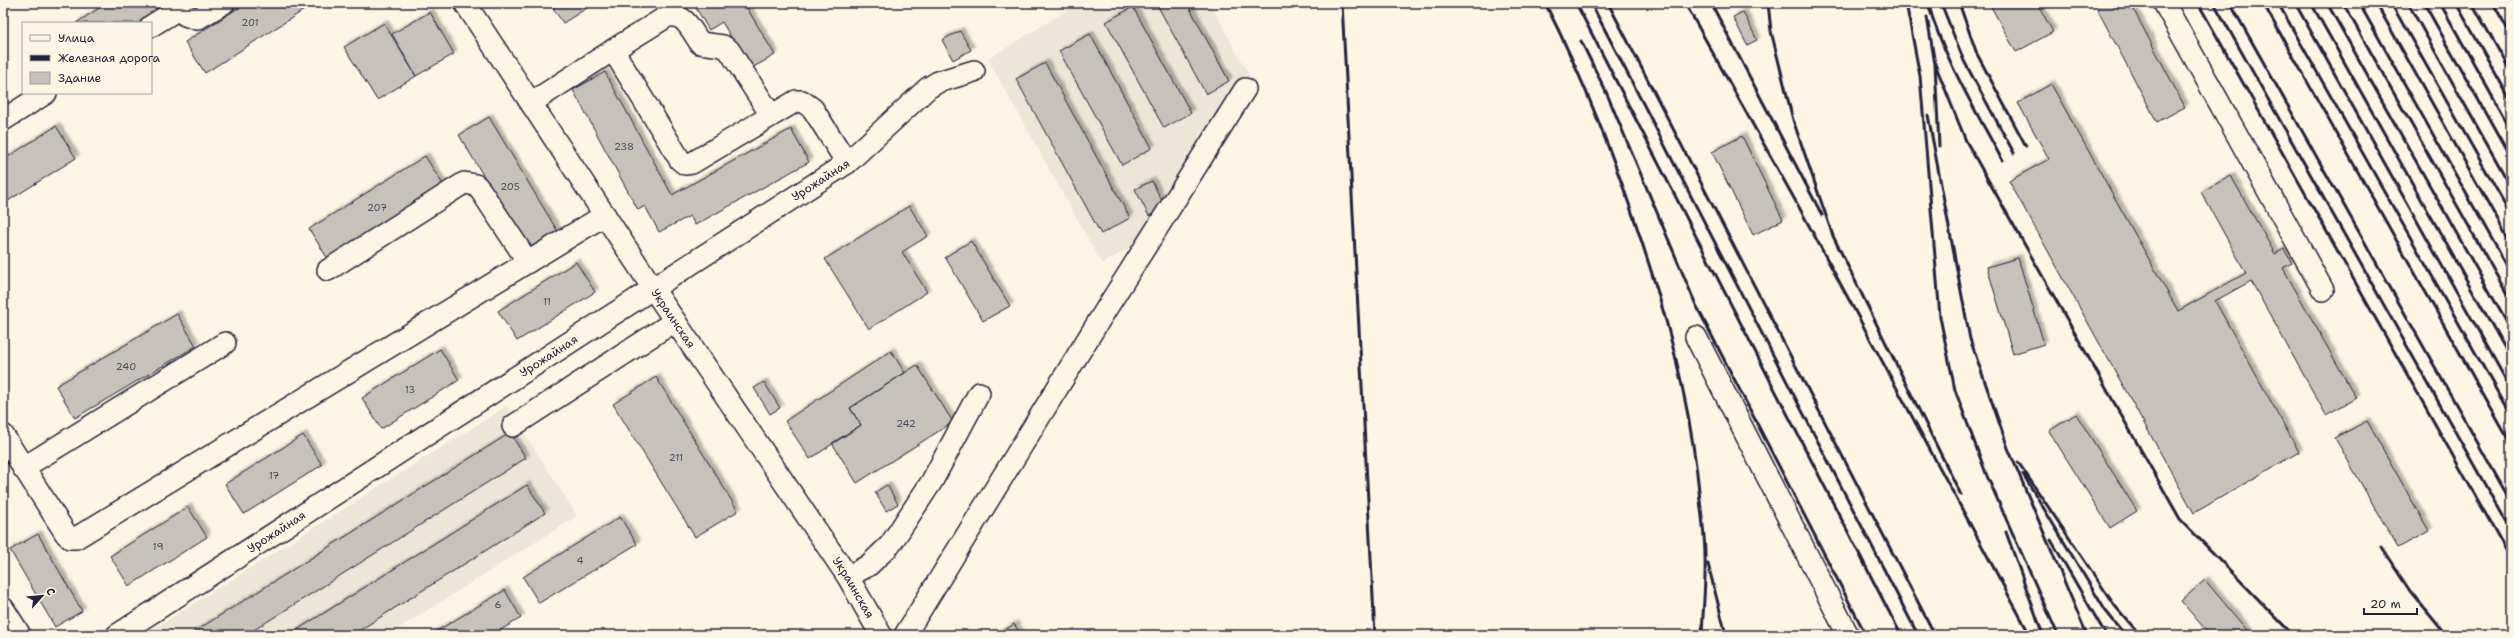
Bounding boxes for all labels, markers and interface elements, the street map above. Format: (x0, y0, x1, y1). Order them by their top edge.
house number: 201 (241, 16, 259, 29)
legend (22, 22, 152, 94)
text: Улица (58, 30, 95, 46)
text: Железная дорога (58, 50, 161, 66)
text: Здание (58, 70, 102, 86)
house number: 238 (614, 140, 634, 153)
street label: Урожайная (788, 155, 853, 205)
house number: 205 (500, 180, 520, 193)
house number: 207 (367, 201, 387, 214)
street label: Украинская (647, 285, 699, 351)
house number: 11 (543, 295, 551, 308)
street label: Урожайная (516, 331, 581, 381)
house number: 240 (116, 360, 136, 373)
house number: 13 (405, 383, 415, 396)
house number: 242 (896, 417, 916, 430)
house number: 211 (669, 451, 683, 464)
house number: 17 (269, 469, 279, 482)
street label: Урожайная (244, 507, 309, 557)
house number: 19 (153, 540, 163, 553)
house number: 4 (577, 554, 584, 567)
street label: Украинская (829, 554, 878, 621)
north arrow (22, 576, 62, 616)
text: С (42, 585, 59, 598)
scale bar (2364, 590, 2417, 616)
text: 20 m (2370, 596, 2401, 612)
house number: 6 (495, 598, 502, 611)

